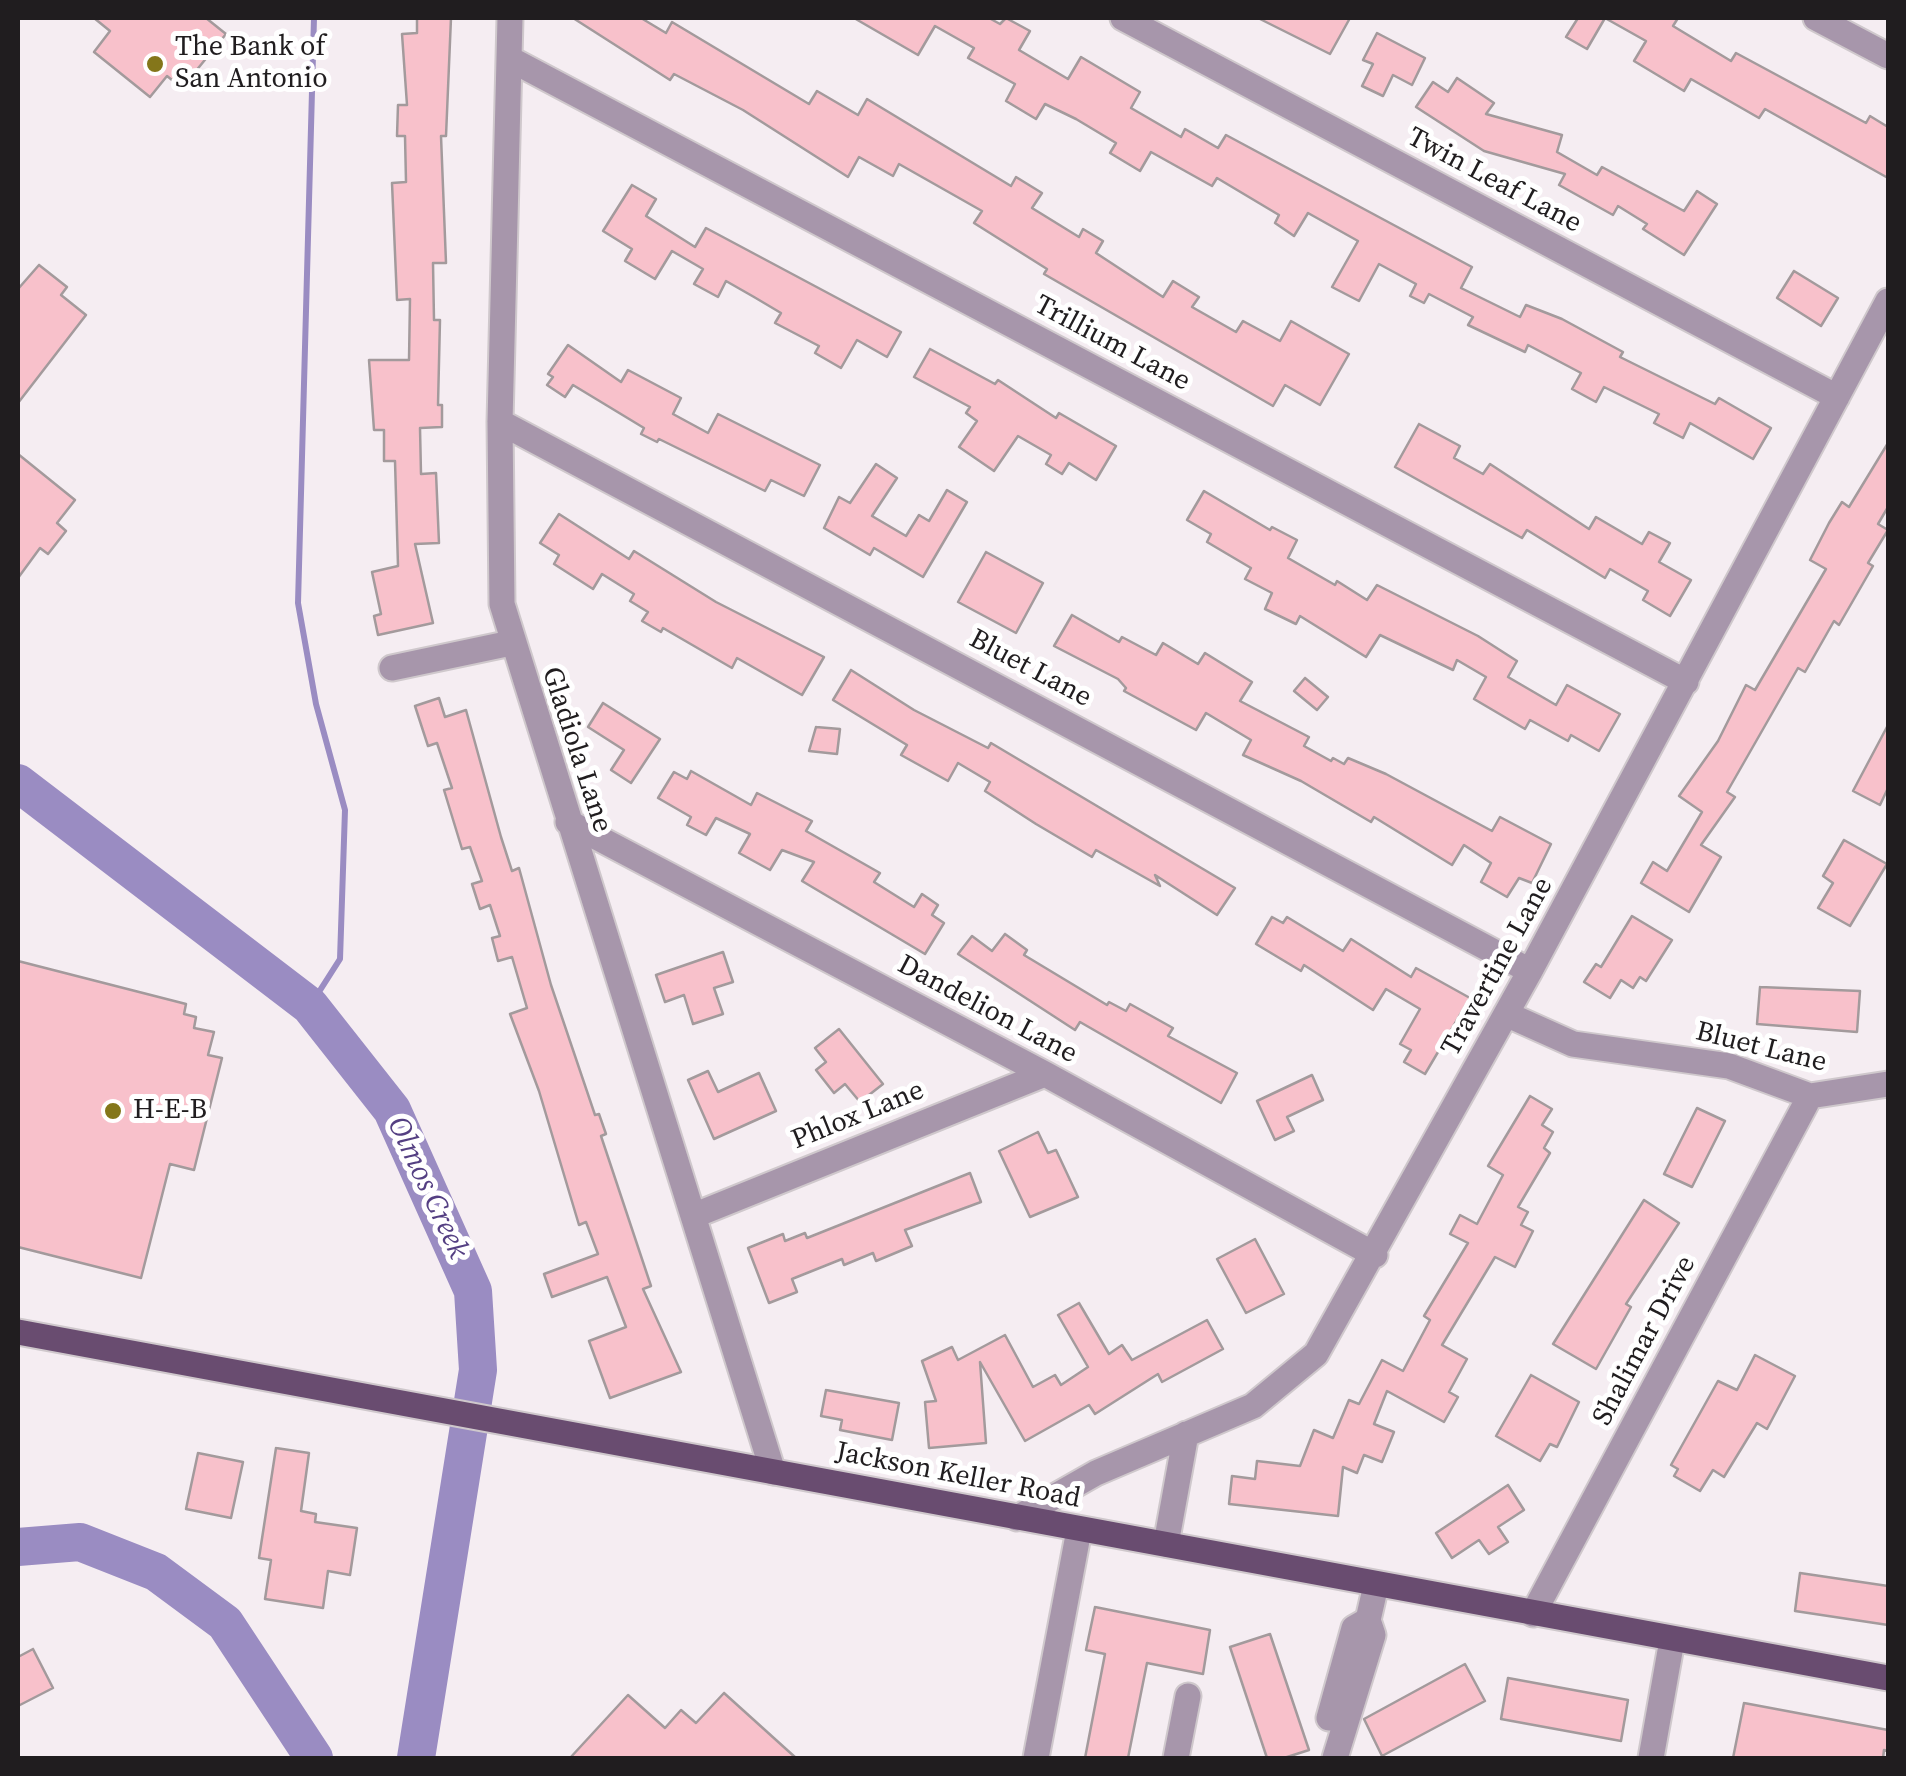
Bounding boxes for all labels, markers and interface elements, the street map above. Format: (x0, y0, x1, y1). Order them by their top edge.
place label: The Bank of San Antonio (175, 31, 328, 97)
marker: The Bank of San Antonio (144, 53, 166, 75)
street label: Twin Leaf Lane (1401, 121, 1587, 241)
street label: Trillium Lane (1028, 289, 1196, 399)
street label: Bluet Lane (963, 623, 1097, 715)
street label: Gladiola Lane (534, 663, 618, 837)
street label: Travertine Lane (1435, 872, 1561, 1062)
street label: Dandelion Lane (892, 949, 1082, 1071)
street label: Bluet Lane (1692, 1016, 1830, 1080)
street label: Phlox Lane (787, 1074, 929, 1158)
place label: H-E-B (133, 1094, 207, 1128)
marker: H-E-B (102, 1100, 124, 1122)
water label: Olmos Creek (378, 1111, 476, 1265)
street label: Shalimar Drive (1586, 1251, 1704, 1431)
street label: Jackson Keller Road (833, 1436, 1083, 1516)

